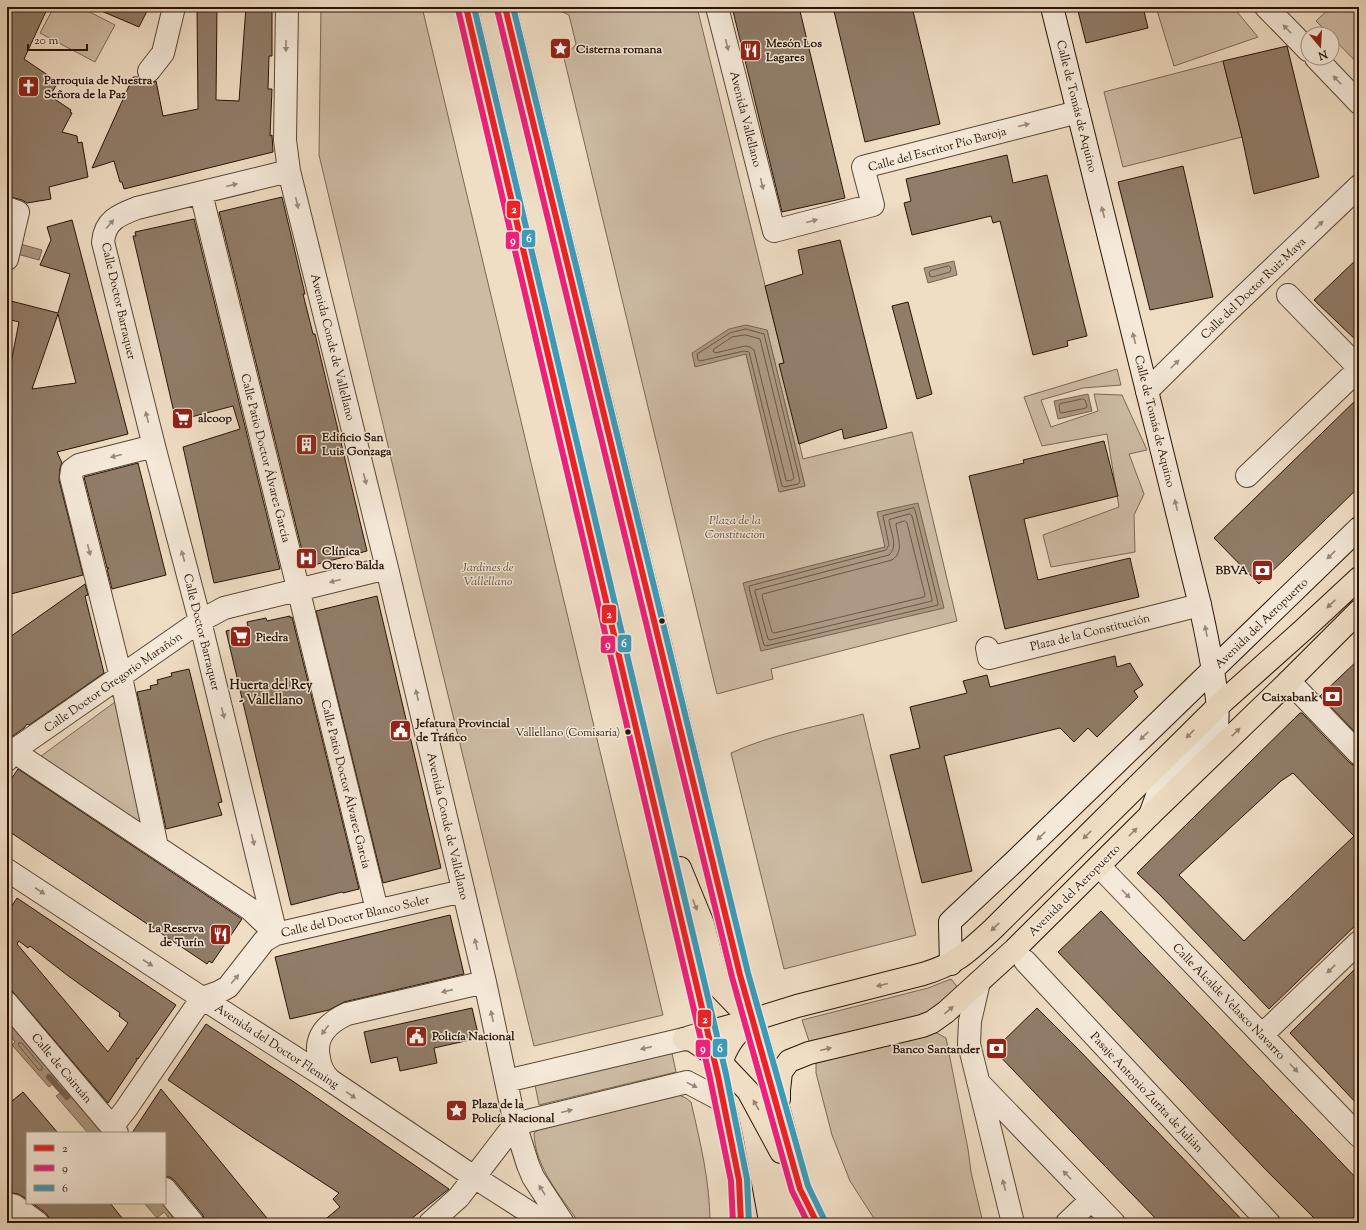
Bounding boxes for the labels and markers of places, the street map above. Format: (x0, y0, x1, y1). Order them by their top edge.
place label: Mesón Los Lagares (765, 35, 822, 67)
place icon: Cisterna romana (548, 36, 574, 62)
restaurant icon: Mesón Los Lagares (738, 37, 764, 63)
place label: Cisterna romana (576, 41, 663, 59)
place label: Parroquia de Nuestra Señora de la Paz (43, 72, 153, 104)
church icon: Parroquia de Nuestra Señora de la Paz (16, 74, 42, 100)
supermarket icon: alcoop (169, 405, 195, 431)
place label: alcoop (198, 410, 232, 428)
place label: Edificio San Luis Gonzaga (321, 429, 392, 461)
building icon: Edificio San Luis Gonzaga (294, 431, 320, 457)
place label: Clínica Otero Balda (322, 543, 385, 575)
hospital icon: Clínica Otero Balda (294, 545, 320, 571)
bank icon: BBVA (1250, 557, 1276, 583)
place label: BBVA (1215, 562, 1248, 580)
unlabelled marker (657, 616, 667, 626)
supermarket icon: Piedra (227, 624, 253, 650)
place label: Piedra (255, 629, 289, 647)
bank icon: Caixabank (1320, 684, 1346, 710)
place label: Caixabank (1262, 689, 1318, 707)
place label: Jefatura Provincial de Tráfico (415, 715, 511, 747)
public building icon: Jefatura Provincial de Tráfico (387, 717, 413, 743)
place label: Vallellano (Comisaría) (515, 725, 620, 741)
marker: Vallellano (Comisaría) (623, 727, 633, 737)
place label: La Reserva de Turín (147, 920, 205, 952)
restaurant icon: La Reserva de Turín (207, 922, 233, 948)
public building icon: Policía Nacional (403, 1023, 429, 1049)
place label: Policía Nacional (431, 1028, 515, 1046)
bank icon: Banco Santander (983, 1036, 1009, 1062)
place label: Banco Santander (891, 1041, 980, 1059)
place label: Plaza de la Policía Nacional (471, 1096, 555, 1128)
place icon: Plaza de la Policía Nacional (444, 1098, 470, 1124)

